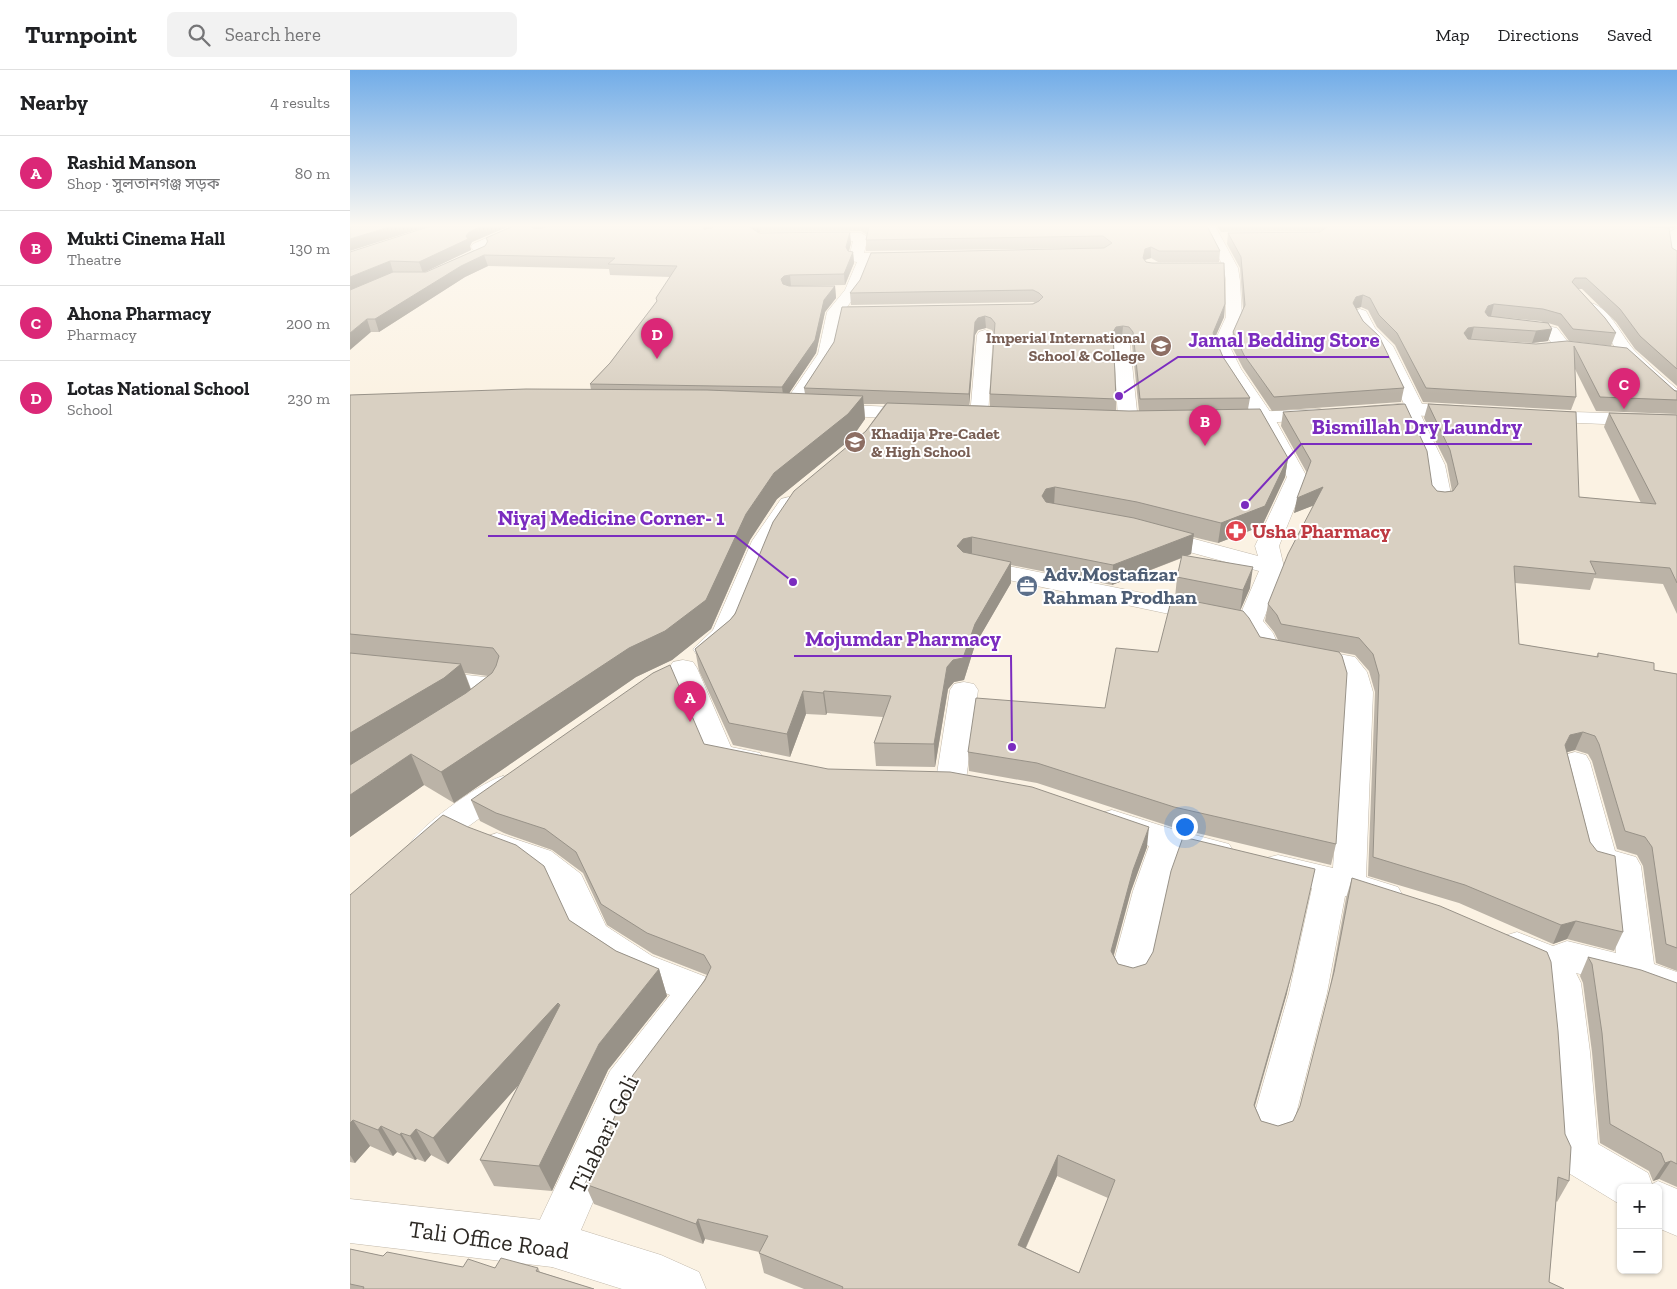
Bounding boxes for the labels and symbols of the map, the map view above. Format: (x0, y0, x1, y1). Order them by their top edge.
pin: D (641, 318, 673, 359)
callout: Jamal Bedding Store (1178, 321, 1389, 357)
text: Jamal Bedding Store (1188, 327, 1380, 352)
place label: Imperial International School & College (986, 328, 1145, 365)
school or university icon: Imperial International School & College (1149, 334, 1173, 358)
pin: C (1608, 368, 1640, 409)
pin: B (1189, 405, 1221, 446)
callout: Bismillah Dry Laundry (1301, 408, 1532, 444)
text: Bismillah Dry Laundry (1312, 414, 1522, 439)
place label: Khadija Pre-Cadet & High School (871, 424, 1000, 461)
school or university icon: Khadija Pre-Cadet & High School (843, 430, 867, 454)
callout: Niyaj Medicine Corner- 1 (488, 500, 735, 536)
text: Niyaj Medicine Corner- 1 (497, 505, 725, 530)
pharmacy icon: Usha Pharmacy (1224, 519, 1248, 543)
place label: Usha Pharmacy (1252, 519, 1391, 543)
place label: Adv.Mostafizar Rahman Prodhan (1043, 562, 1197, 609)
office icon: Adv.Mostafizar Rahman Prodhan (1015, 574, 1039, 598)
callout: Mojumdar Pharmacy (794, 620, 1011, 656)
text: Mojumdar Pharmacy (805, 626, 1001, 651)
pin: A (674, 681, 706, 722)
your location (1172, 814, 1198, 840)
street label: Tilabari Goli (562, 1070, 645, 1198)
street label: Tali Office Road (407, 1214, 571, 1265)

